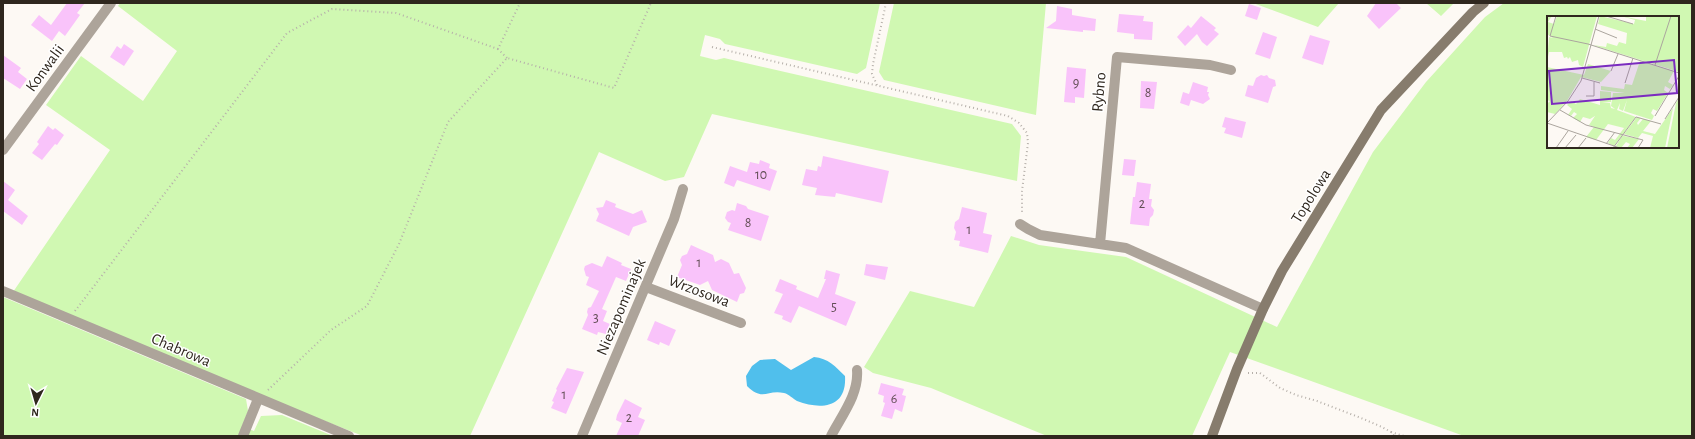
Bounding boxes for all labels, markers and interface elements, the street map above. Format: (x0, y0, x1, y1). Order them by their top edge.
inset map (1547, 16, 1679, 148)
street label: Konwalii (23, 42, 67, 94)
street label: Rybno (1089, 71, 1110, 112)
house number: 9 (1073, 76, 1079, 90)
house number: 8 (1145, 86, 1151, 100)
street label: Topolowa (1288, 166, 1334, 226)
house number: 10 (755, 168, 767, 182)
house number: 2 (1139, 197, 1145, 211)
house number: 8 (745, 216, 751, 230)
house number: 1 (967, 223, 971, 237)
street label: Niezapominajek (593, 256, 650, 358)
house number: 1 (697, 256, 701, 270)
street label: Wrzosowa (666, 272, 732, 310)
house number: 5 (831, 300, 837, 314)
house number: 3 (593, 311, 599, 325)
street label: Chabrowa (149, 330, 213, 370)
north arrow (16, 383, 56, 423)
house number: 1 (562, 388, 566, 402)
house number: 6 (891, 392, 897, 406)
text: N (31, 407, 39, 418)
house number: 2 (626, 411, 632, 425)

